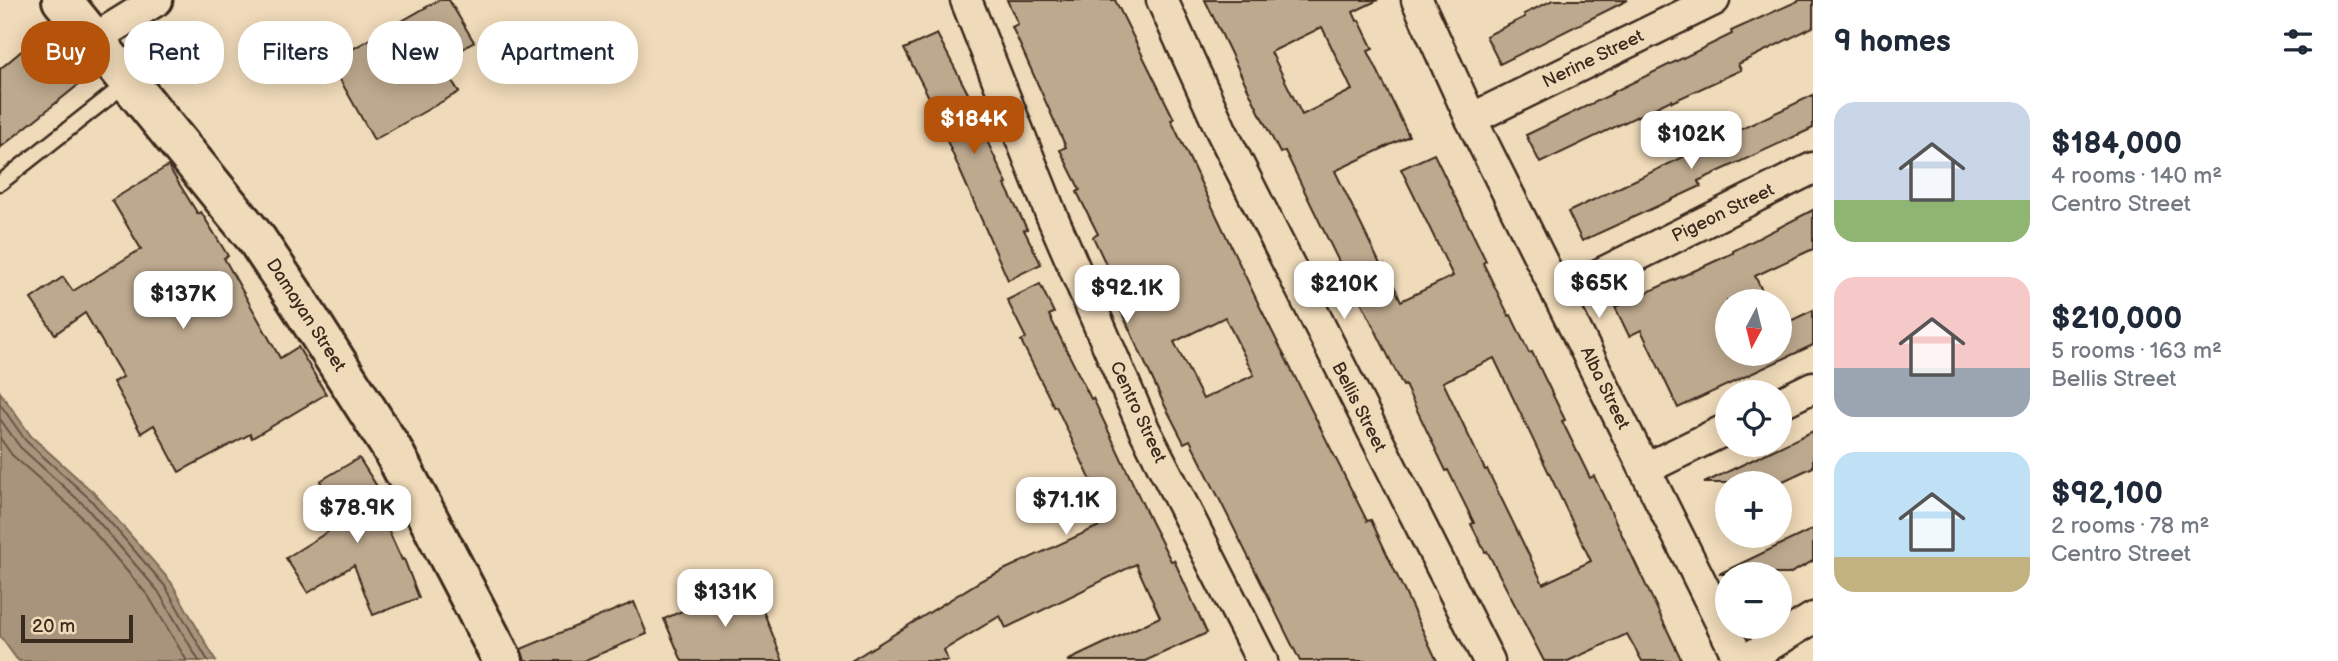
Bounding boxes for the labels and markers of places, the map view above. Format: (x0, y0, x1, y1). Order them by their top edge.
pin: $184K (925, 96, 1023, 156)
pin: $102K (1642, 111, 1740, 171)
pin: $65K (1558, 260, 1640, 320)
pin: $210K (1295, 262, 1393, 321)
pin: $92.1K (1070, 266, 1184, 325)
pin: $137K (134, 272, 232, 331)
pin: $71.1K (1009, 477, 1123, 537)
pin: $78.9K (300, 486, 414, 545)
pin: $131K (676, 570, 774, 629)

